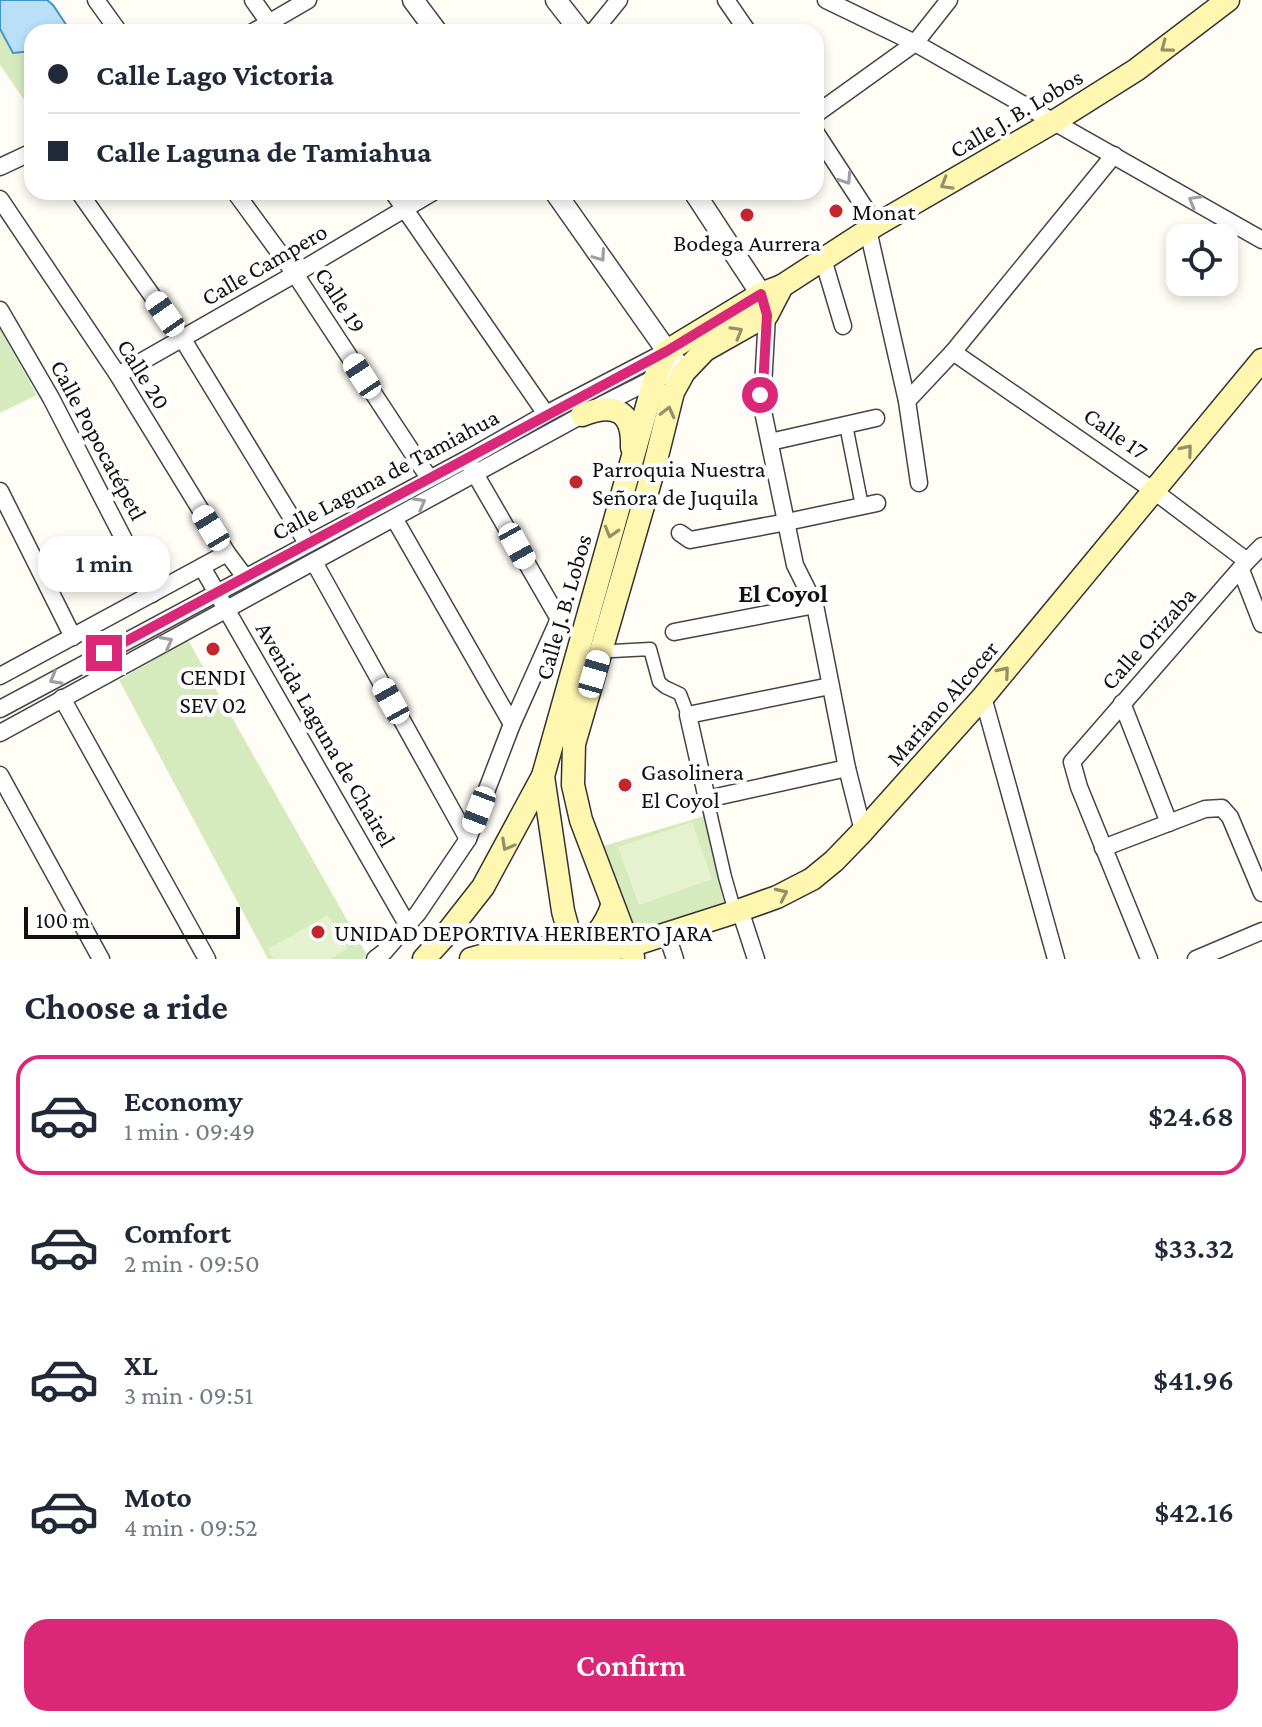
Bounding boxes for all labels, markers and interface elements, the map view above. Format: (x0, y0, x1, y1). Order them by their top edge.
one-way arrow (1160, 38, 1175, 52)
text: Calle Lago Victoria (96, 58, 334, 91)
street label: Calle J. B. Lobos (945, 63, 1087, 163)
text: Calle Laguna de Tamiahua (96, 135, 432, 168)
one-way arrow (836, 170, 851, 185)
one-way arrow (940, 174, 954, 190)
one-way arrow (1188, 195, 1203, 211)
place label: Monat (852, 198, 917, 225)
marker: Monat (827, 202, 845, 220)
marker: Bodega Aurrera (738, 206, 756, 224)
street label: Calle Campero (196, 217, 332, 311)
map controls (1166, 224, 1238, 296)
button: locate (1166, 224, 1238, 296)
place label: Bodega Aurrera (673, 229, 821, 256)
one-way arrow (590, 247, 605, 261)
street label: Calle 19 (310, 262, 372, 338)
car (141, 287, 189, 341)
one-way arrow (728, 326, 743, 342)
street label: Calle 20 (112, 334, 176, 414)
car (339, 349, 385, 403)
street label: Calle Popocatépetl (45, 355, 153, 525)
route start (742, 377, 778, 413)
street label: Calle 17 (1079, 401, 1153, 465)
street label: Calle Laguna de Tamiahua (267, 403, 503, 545)
one-way arrow (658, 405, 675, 419)
one-way arrow (1177, 445, 1192, 459)
place label: Parroquia Nuestra Señora de Juquila (592, 455, 766, 510)
marker: Parroquia Nuestra Señora de Juquila (567, 473, 585, 491)
one-way arrow (411, 498, 426, 513)
car (188, 501, 234, 555)
car (495, 519, 539, 573)
one-way arrow (604, 525, 621, 539)
street label: Calle J. B. Lobos (529, 531, 597, 683)
callout: 1 min (38, 537, 170, 593)
text: 1 min (75, 549, 133, 578)
district label: El Coyol (738, 579, 828, 608)
street label: Calle Orizaba (1095, 581, 1201, 695)
street label: Avenida Laguna de Chairel (251, 617, 401, 851)
route end (86, 635, 122, 671)
street label: Mariano Alcocer (880, 635, 1004, 771)
one-way arrow (159, 637, 173, 652)
marker: CENDI SEV 02 (204, 640, 222, 658)
car (576, 648, 612, 700)
place label: CENDI SEV 02 (180, 663, 246, 718)
one-way arrow (994, 667, 1009, 681)
one-way arrow (49, 670, 64, 685)
car (369, 674, 413, 728)
place label: Gasolinera El Coyol (641, 758, 744, 813)
marker: Gasolinera El Coyol (616, 776, 634, 794)
car (459, 783, 499, 837)
one-way arrow (501, 837, 516, 851)
one-way arrow (774, 888, 788, 904)
scale bar (24, 903, 240, 939)
text: 100 m (36, 908, 90, 933)
place label: UNIDAD DEPORTIVA HERIBERTO JARA (334, 919, 713, 946)
marker: UNIDAD DEPORTIVA HERIBERTO JARA (309, 923, 327, 941)
text: Choose a ride (24, 987, 228, 1027)
icon: car (28, 1079, 100, 1151)
text: Economy (124, 1084, 243, 1117)
text: $24.68 (1148, 1099, 1234, 1132)
text: 1 min · 09:49 (124, 1117, 255, 1146)
icon: car (28, 1211, 100, 1283)
text: Comfort (124, 1216, 231, 1249)
text: $33.32 (1154, 1231, 1234, 1264)
text: 2 min · 09:50 (124, 1249, 260, 1278)
icon: car (28, 1343, 100, 1415)
text: XL (124, 1348, 158, 1381)
text: $41.96 (1153, 1363, 1234, 1396)
text: 3 min · 09:51 (124, 1381, 254, 1410)
icon: car (28, 1475, 100, 1547)
text: Moto (124, 1480, 192, 1513)
text: $42.16 (1155, 1495, 1234, 1528)
text: 4 min · 09:52 (124, 1513, 258, 1542)
button: Confirm (24, 1619, 1238, 1711)

